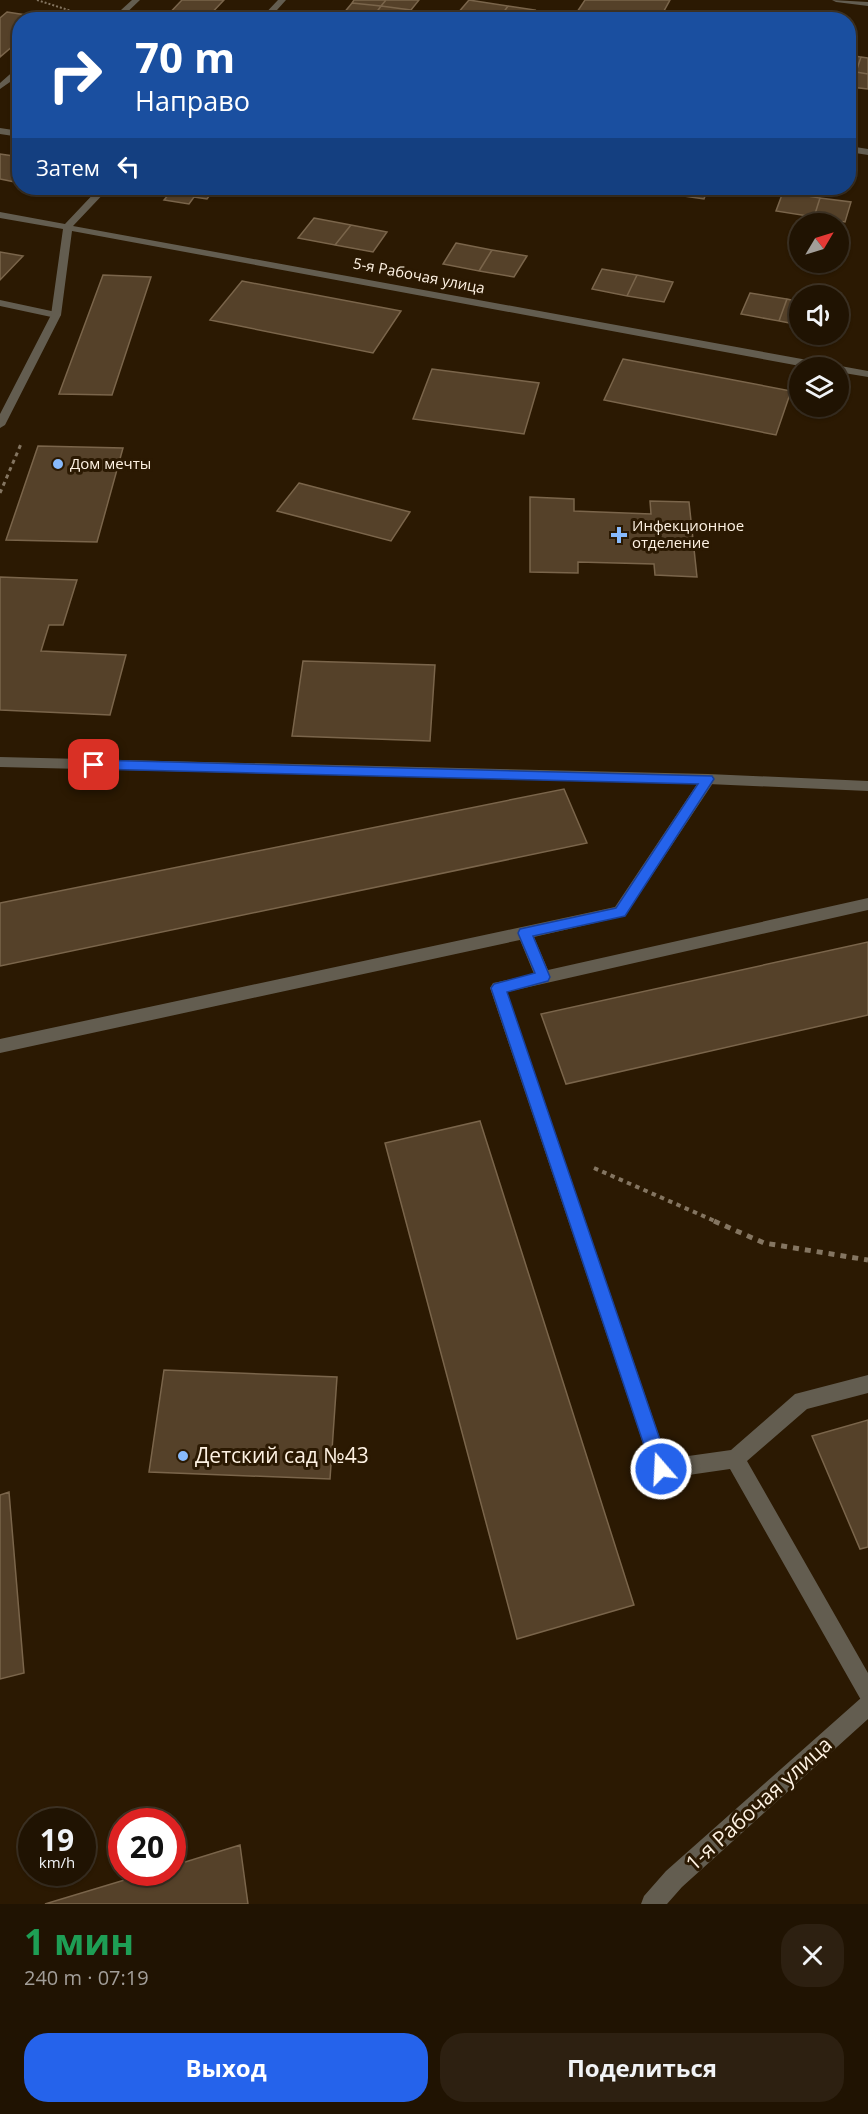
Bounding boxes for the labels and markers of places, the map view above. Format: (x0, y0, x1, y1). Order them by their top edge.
place label: Дом мечты (70, 453, 151, 473)
marker: Дом мечты (51, 457, 65, 471)
place label: Инфекционное отделение (632, 515, 744, 552)
marker: Инфекционное отделение (610, 526, 628, 544)
pin (68, 739, 119, 790)
place label: Детский сад №43 (195, 1441, 369, 1469)
marker: Детский сад №43 (176, 1449, 190, 1463)

